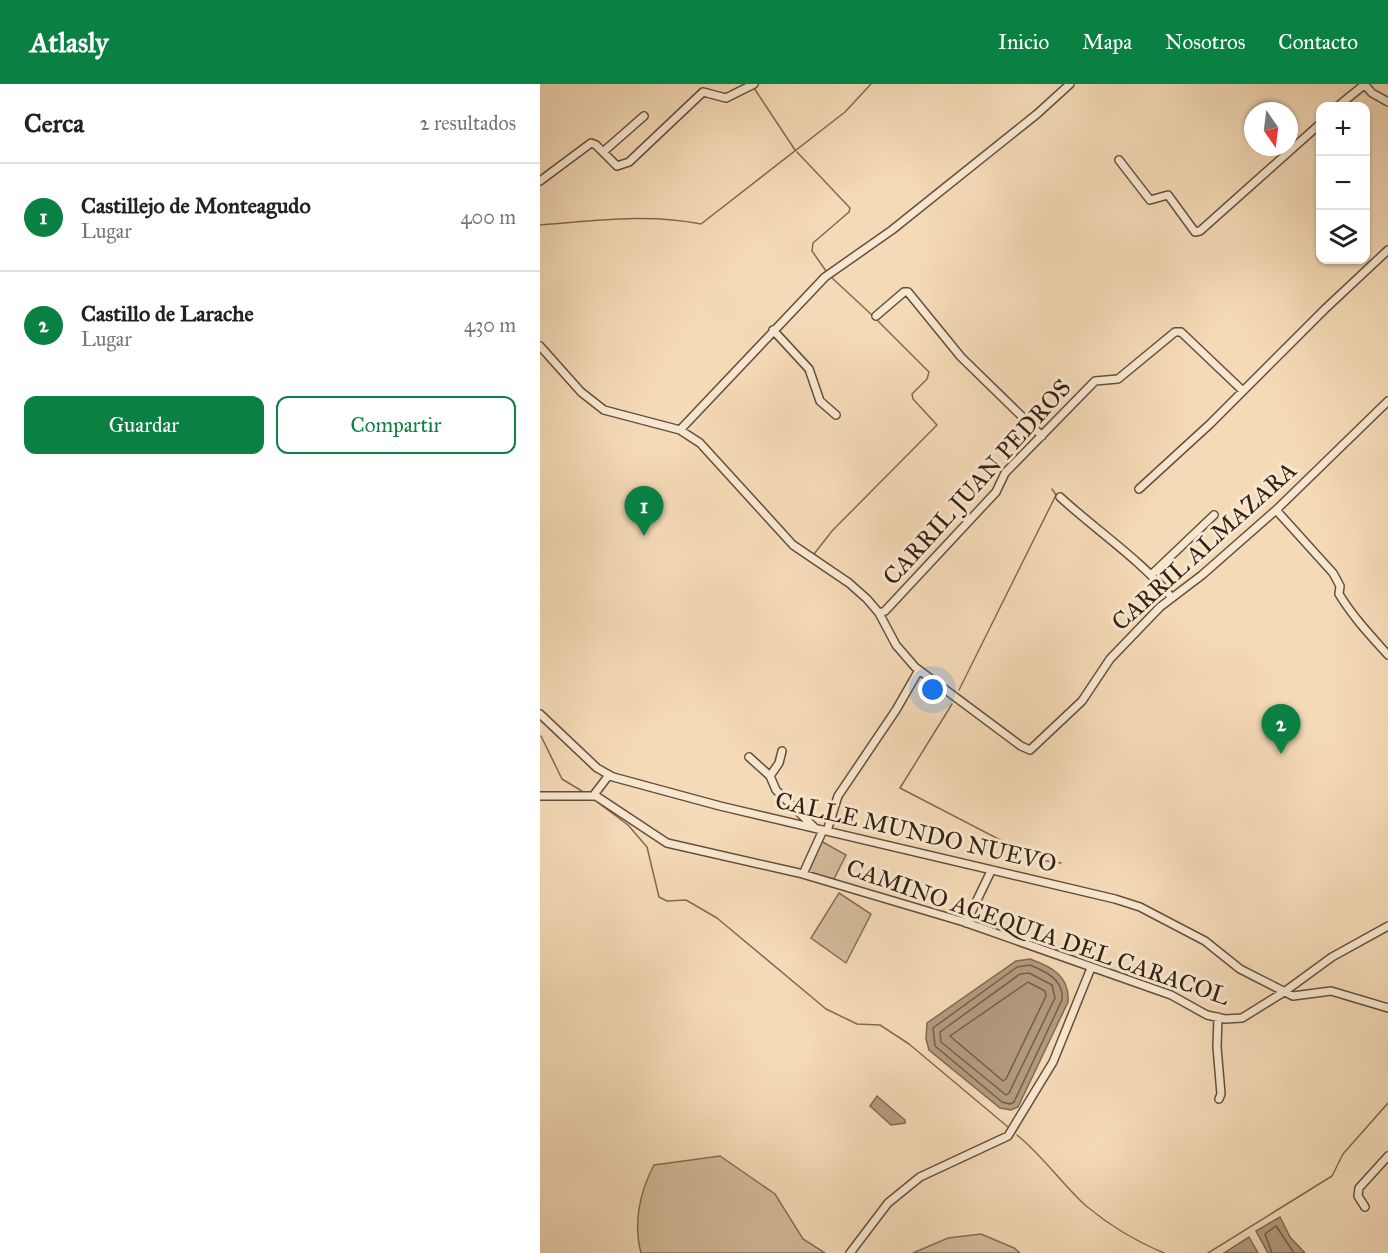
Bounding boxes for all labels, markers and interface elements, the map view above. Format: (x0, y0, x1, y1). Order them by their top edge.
text: Atlasly (30, 25, 108, 60)
text: Inicio (998, 29, 1049, 55)
text: Mapa (1082, 29, 1132, 55)
text: Nosotros (1165, 29, 1245, 55)
text: Contacto (1278, 29, 1358, 55)
north arrow (1244, 102, 1298, 156)
map controls (1316, 102, 1370, 264)
button: + (1316, 102, 1370, 156)
text: Cerca (24, 107, 84, 139)
text: 2 resultados (420, 111, 516, 135)
button: − (1316, 156, 1370, 210)
text: Castillejo de Monteagudo (81, 192, 311, 219)
text: 1 (40, 205, 47, 229)
text: 400 m (460, 205, 516, 229)
button: layers (1316, 210, 1370, 264)
text: Lugar (81, 219, 132, 243)
text: Castillo de Larache (81, 300, 254, 327)
text: 2 (39, 313, 48, 337)
text: 430 m (464, 313, 516, 337)
text: Lugar (81, 327, 132, 351)
street label: CARRIL JUAN PEDROS (876, 373, 1078, 591)
button: Guardar (24, 396, 264, 454)
button: Compartir (276, 396, 516, 454)
street label: CARRIL ALMAZARA (1105, 455, 1303, 637)
pin: 1 (624, 486, 664, 536)
your location (918, 675, 947, 704)
pin: 2 (1262, 704, 1300, 754)
street label: CALLE MUNDO NUEVO (772, 785, 1060, 879)
street label: CAMINO ACEQUIA DEL CARACOL (842, 852, 1234, 1012)

